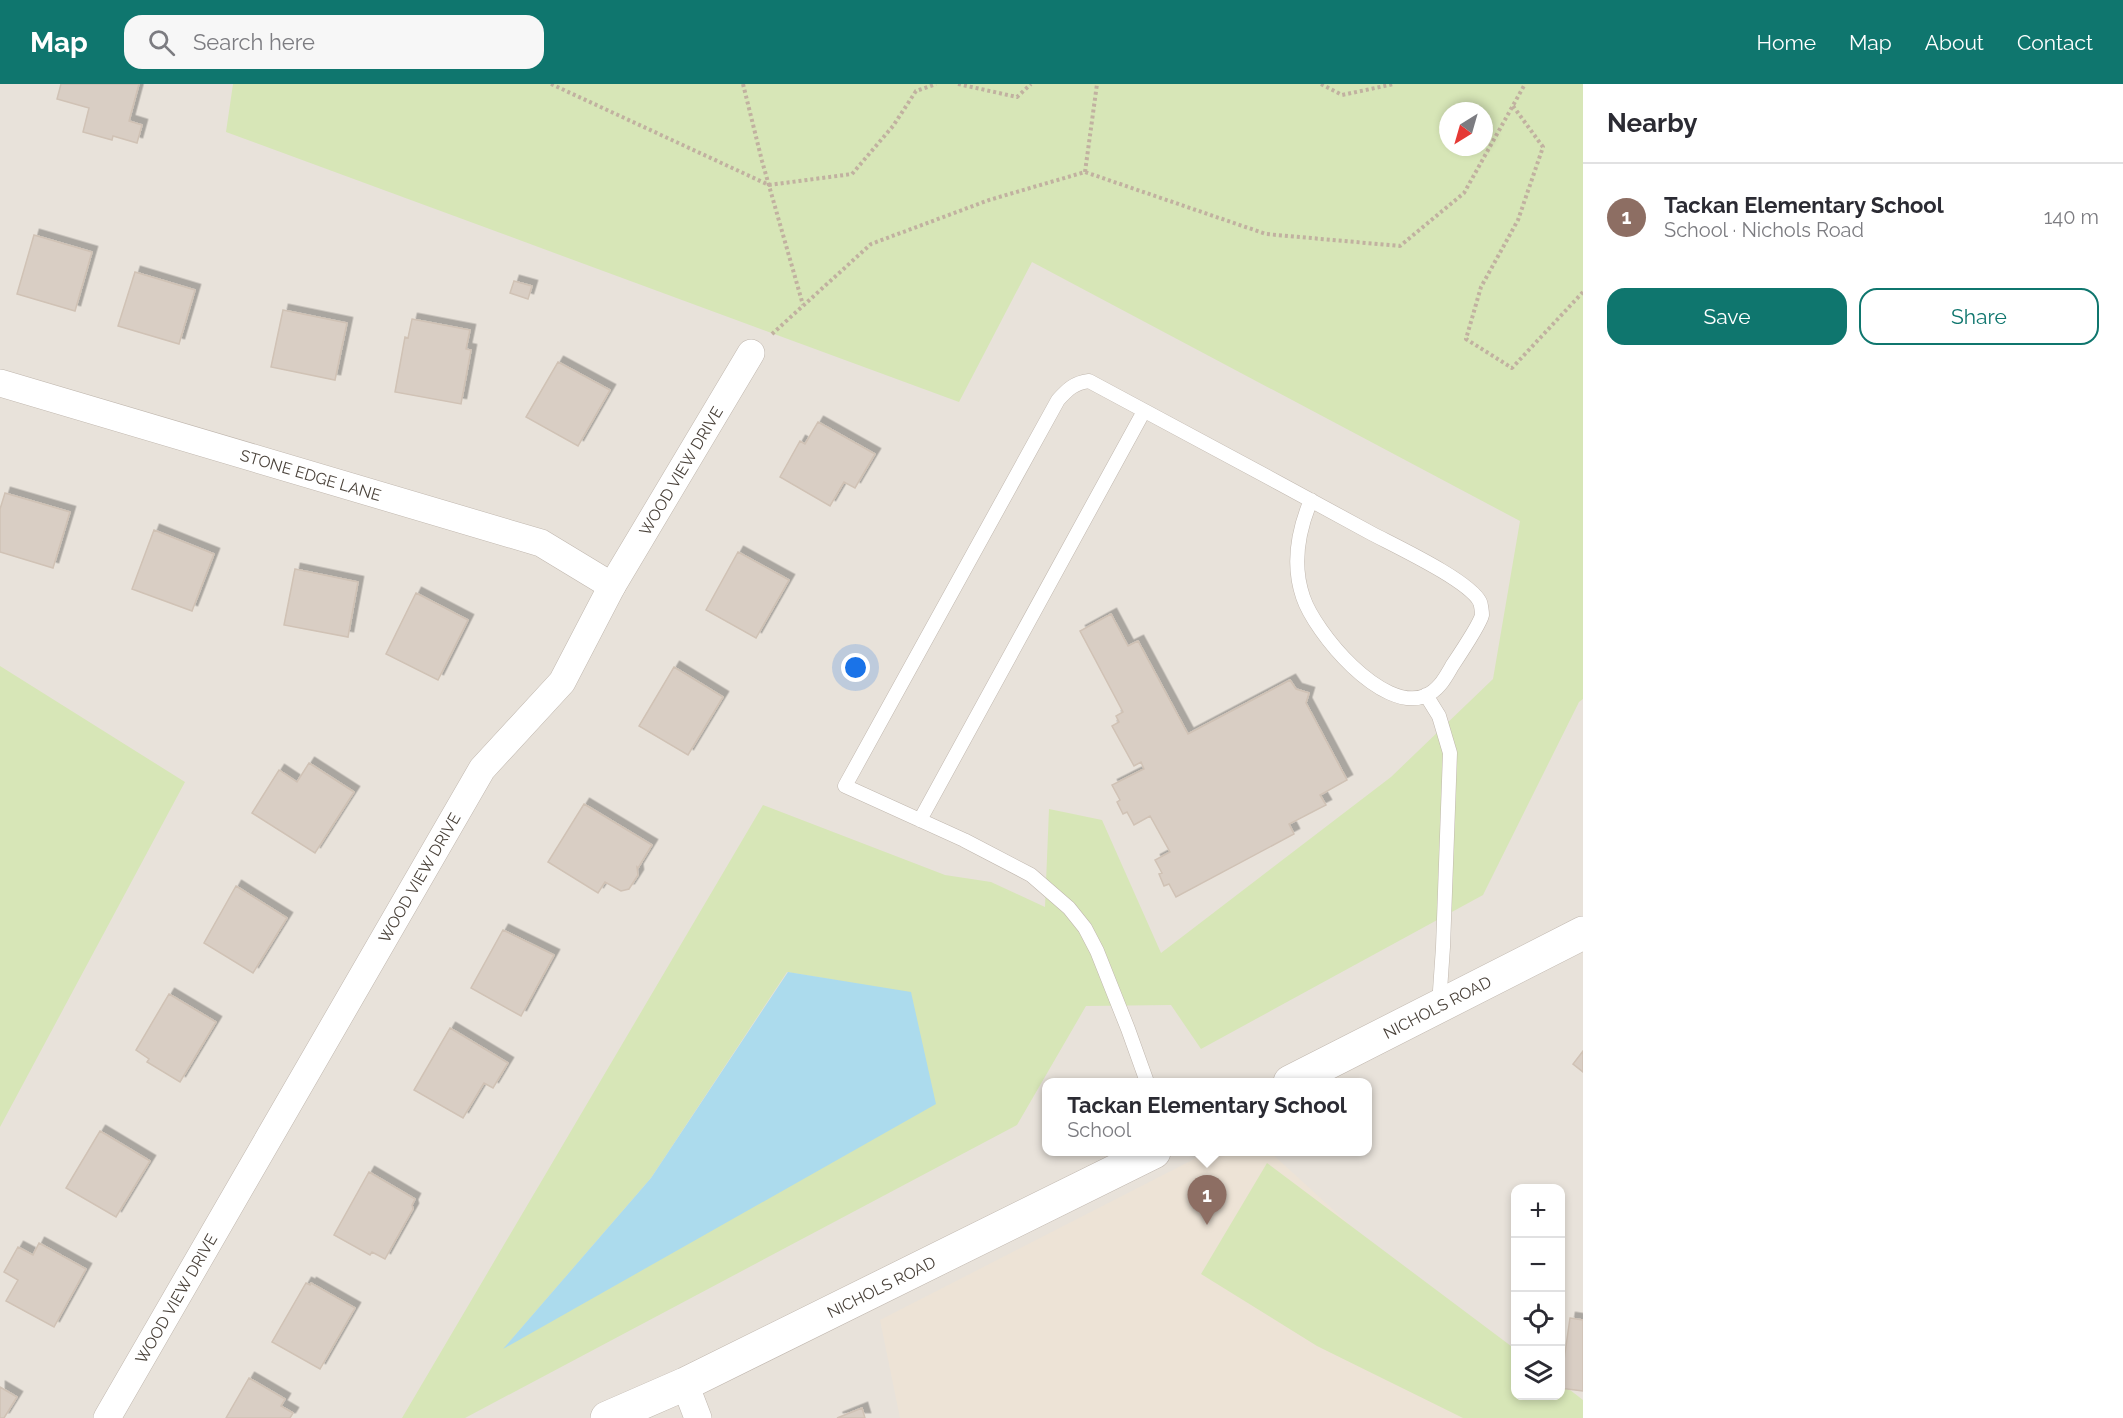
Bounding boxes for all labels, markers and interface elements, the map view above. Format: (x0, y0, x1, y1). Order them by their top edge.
search box (124, 15, 544, 69)
text: Map (30, 26, 88, 59)
icon: search (145, 26, 178, 59)
text: Search here (193, 29, 315, 55)
text: Home (1757, 30, 1816, 55)
text: Map (1849, 30, 1892, 55)
text: About (1925, 30, 1984, 55)
text: Contact (2017, 30, 2093, 55)
north arrow (1439, 102, 1493, 156)
text: Nearby (1607, 108, 1697, 138)
text: Tackan Elementary School (1664, 192, 1944, 218)
text: 1 (1622, 205, 1631, 229)
text: 140 m (2044, 205, 2099, 229)
text: School · Nichols Road (1664, 218, 1864, 242)
button: Save (1607, 288, 1847, 345)
button: Share (1859, 288, 2099, 345)
street label: WOOD VIEW DRIVE (635, 403, 727, 539)
street label: STONE EDGE LANE (238, 446, 384, 505)
your location (841, 653, 870, 682)
street label: WOOD VIEW DRIVE (375, 809, 465, 946)
street label: NICHOLS ROAD (1380, 972, 1494, 1043)
popup (1042, 1078, 1372, 1156)
text: Tackan Elementary School (1067, 1092, 1347, 1118)
text: School (1067, 1118, 1131, 1142)
pin: 1 (1188, 1176, 1226, 1225)
map controls (1511, 1184, 1565, 1400)
button: + (1511, 1184, 1565, 1238)
street label: WOOD VIEW DRIVE (132, 1230, 222, 1367)
button: − (1511, 1238, 1565, 1292)
street label: NICHOLS ROAD (824, 1253, 939, 1322)
button: locate (1511, 1292, 1565, 1346)
button: layers (1511, 1346, 1565, 1400)

